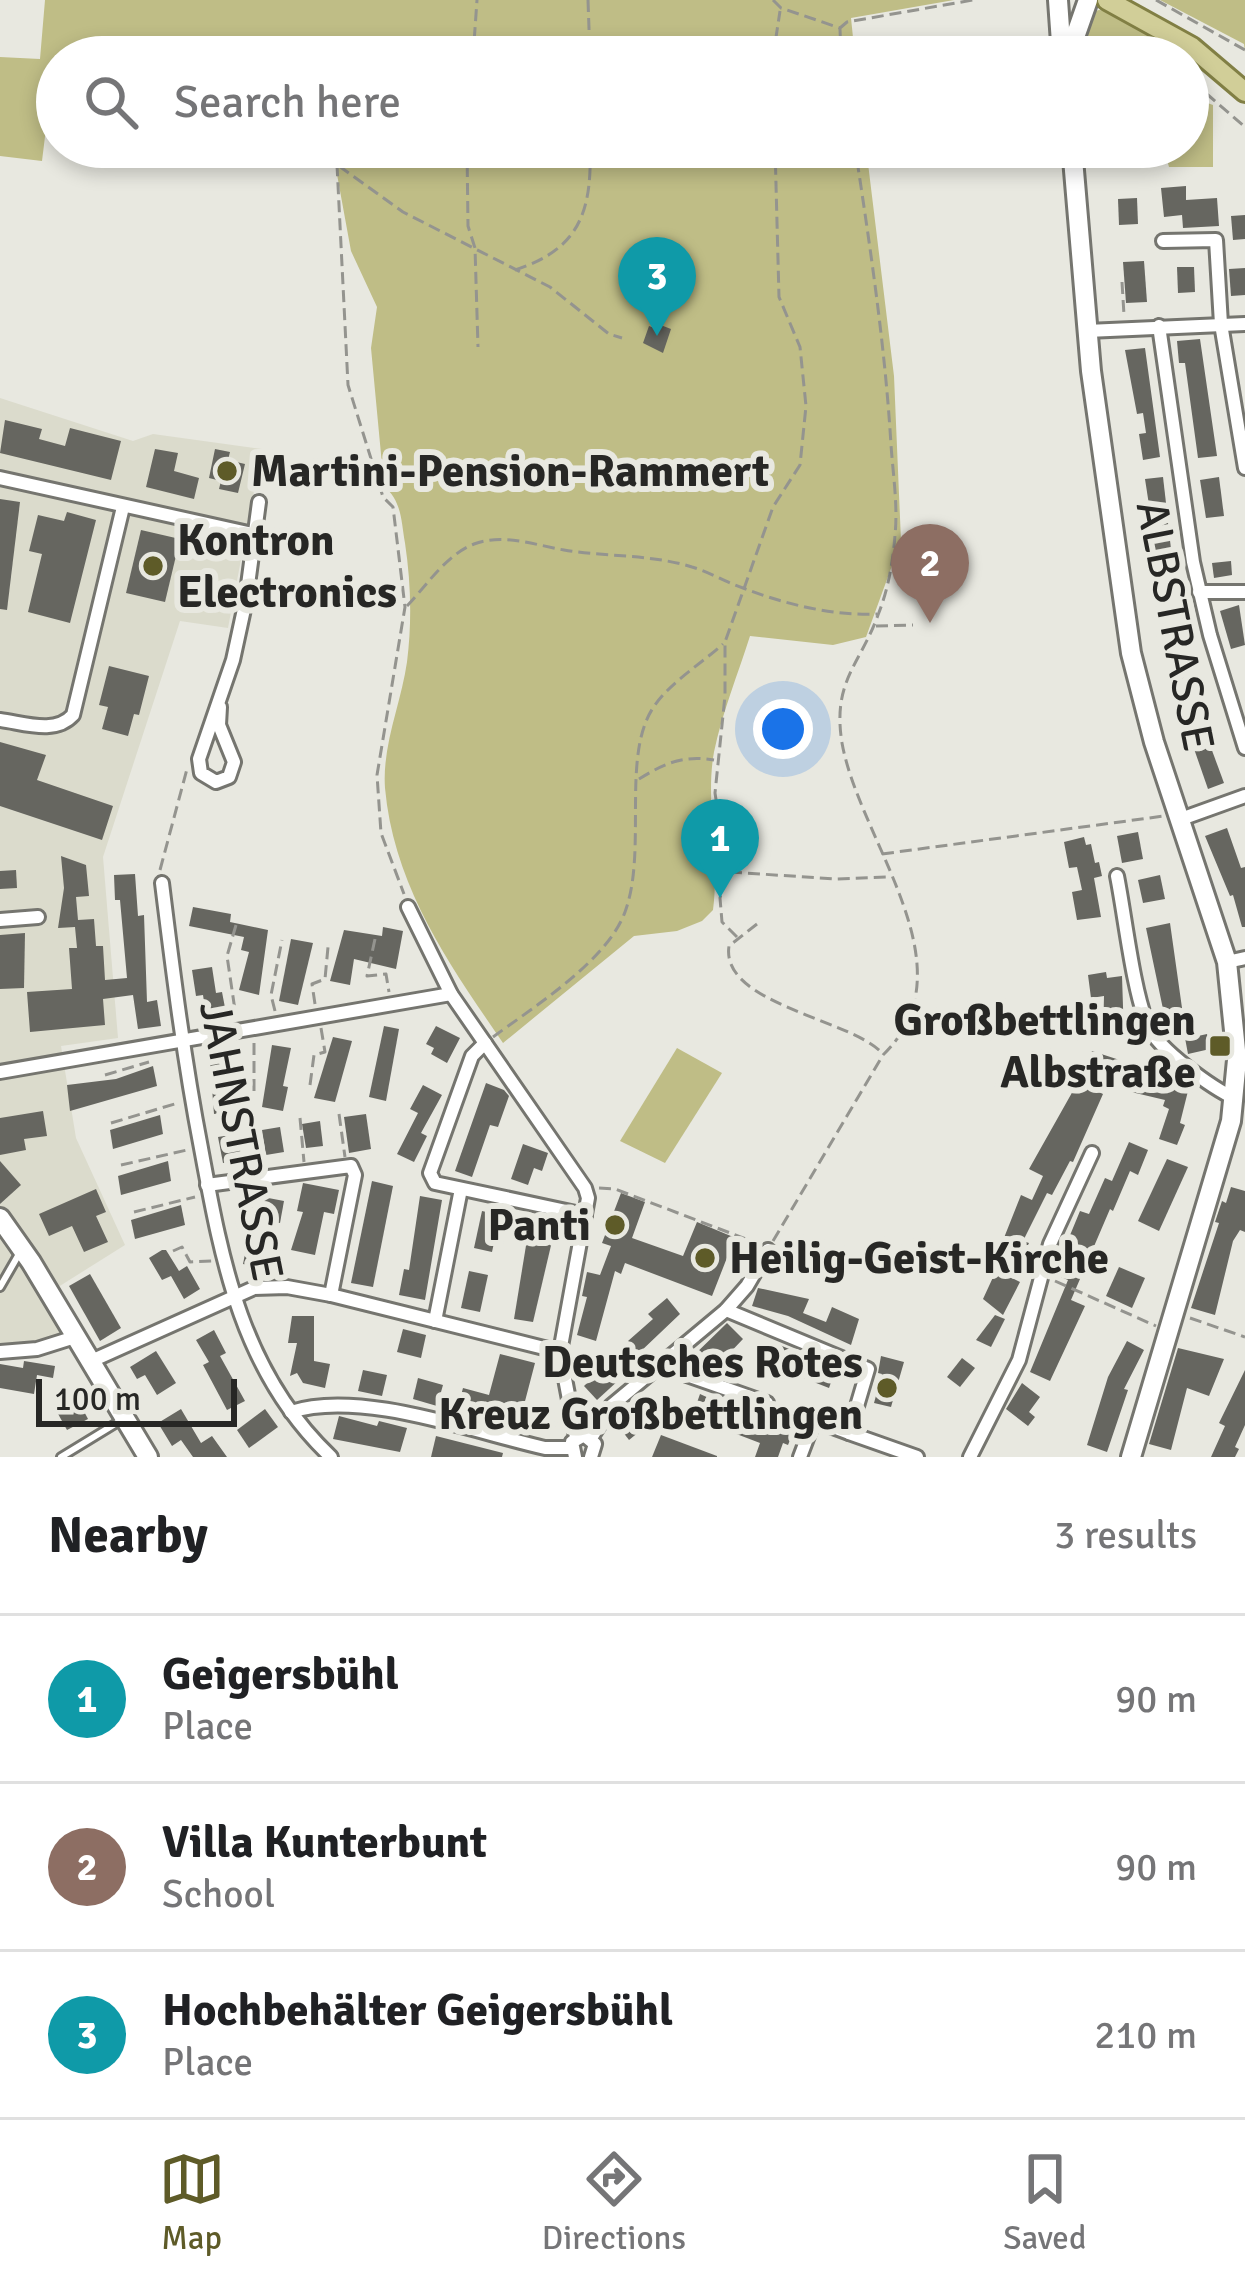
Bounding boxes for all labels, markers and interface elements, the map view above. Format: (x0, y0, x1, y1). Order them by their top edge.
search box (36, 36, 1209, 168)
icon: search (78, 69, 144, 135)
text: Search here (174, 75, 401, 130)
pin: 3 (618, 237, 696, 336)
place label: Martini-Pension-Rammert (251, 444, 770, 499)
marker: Martini-Pension-Rammert (214, 458, 240, 484)
street label: ALBSTRASSE (1124, 496, 1226, 756)
place label: Kontron Electronics (177, 513, 397, 620)
pin: 2 (891, 524, 969, 623)
marker: Kontron Electronics (140, 553, 166, 579)
your location (753, 699, 813, 759)
pin: 1 (681, 799, 759, 898)
place label: Großbettlingen Albstraße (894, 993, 1196, 1100)
street label: JAHNSTRASSE (187, 996, 295, 1286)
marker: Großbettlingen Albstraße (1207, 1033, 1233, 1059)
place label: Panti (487, 1198, 591, 1253)
marker: Panti (602, 1212, 628, 1238)
place label: Heilig-Geist-Kirche (729, 1231, 1109, 1286)
marker: Heilig-Geist-Kirche (692, 1245, 718, 1271)
place label: Deutsches Rotes Kreuz Großbettlingen (438, 1335, 863, 1442)
scale bar (36, 1373, 237, 1426)
marker: Deutsches Rotes Kreuz Großbettlingen (874, 1375, 900, 1401)
text: 100 m (54, 1379, 141, 1420)
text: Nearby (48, 1504, 208, 1567)
text: 3 results (1054, 1511, 1197, 1559)
text: Geigersbühl (162, 1647, 399, 1702)
text: 1 (76, 1675, 98, 1723)
text: 90 m (1115, 1675, 1197, 1723)
text: Place (162, 1702, 253, 1750)
text: Villa Kunterbunt (162, 1815, 487, 1870)
text: 2 (76, 1843, 98, 1891)
text: 90 m (1115, 1843, 1197, 1891)
text: School (162, 1870, 275, 1918)
text: Hochbehälter Geigersbühl (162, 1983, 673, 2038)
text: 3 (76, 2011, 98, 2059)
text: 210 m (1094, 2011, 1197, 2059)
text: Place (162, 2038, 253, 2086)
tab: Map (159, 2146, 225, 2259)
tab: Directions (542, 2146, 686, 2259)
tab: Saved (1003, 2146, 1086, 2259)

